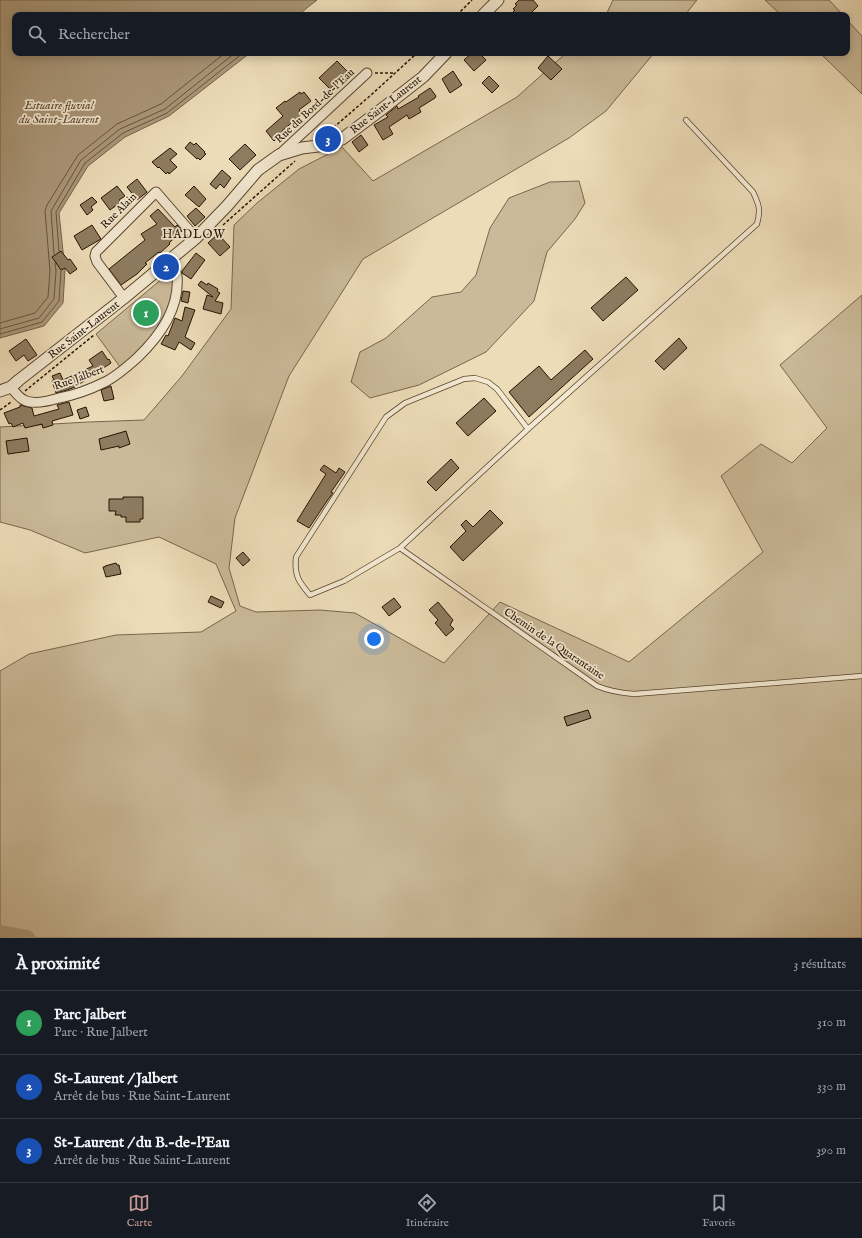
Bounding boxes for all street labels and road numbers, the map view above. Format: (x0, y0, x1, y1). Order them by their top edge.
street label: Rue du Bord-de-l'Eau (272, 65, 358, 146)
street label: Rue Saint-Laurent (348, 73, 425, 137)
street label: Rue Alain (98, 190, 140, 232)
street label: Rue Saint-Laurent (46, 298, 123, 362)
street label: Rue Jalbert (52, 362, 106, 394)
street label: Chemin de la Quarantaine (501, 605, 607, 683)

